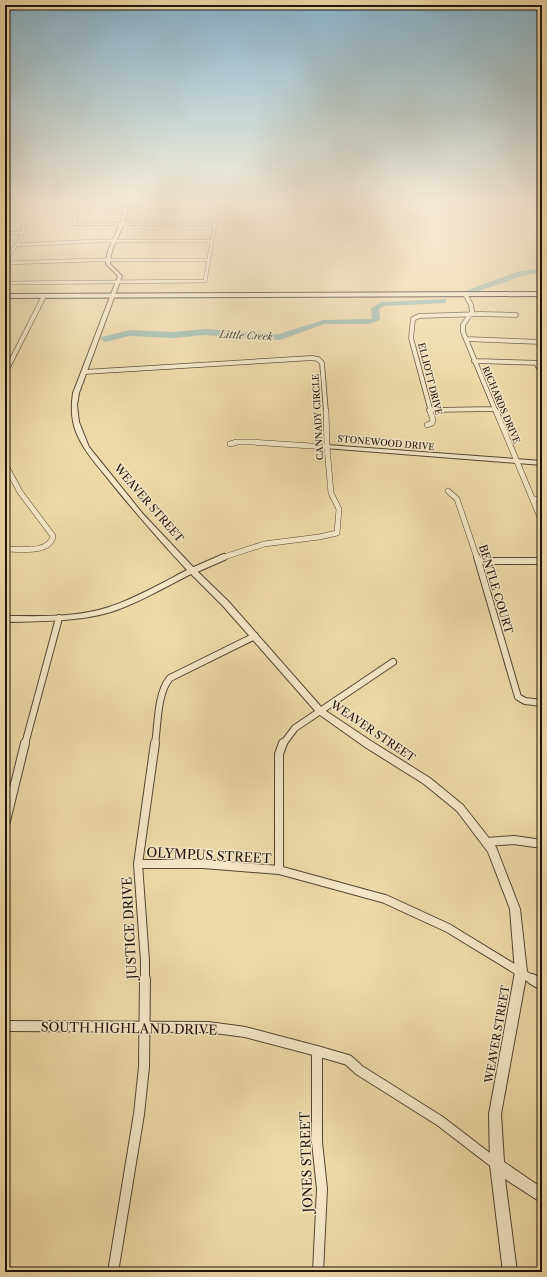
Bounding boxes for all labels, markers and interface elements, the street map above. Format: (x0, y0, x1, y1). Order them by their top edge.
water label: Little Creek (218, 328, 274, 343)
street label: ELLIOTT DRIVE (416, 342, 445, 416)
street label: RICHARDS DRIVE (480, 365, 523, 445)
street label: CANNADY CIRCLE (310, 374, 325, 460)
street label: STONEWOOD DRIVE (337, 433, 435, 452)
street label: WEAVER STREET (111, 460, 187, 546)
street label: BENTLE COURT (476, 543, 516, 636)
street label: WEAVER STREET (327, 697, 419, 765)
street label: OLYMPUS STREET (146, 844, 272, 866)
street label: JUSTICE DRIVE (118, 876, 140, 982)
street label: WEAVER STREET (481, 983, 513, 1085)
street label: SOUTH HIGHLAND DRIVE (41, 1018, 217, 1038)
street label: JONES STREET (296, 1111, 316, 1215)

